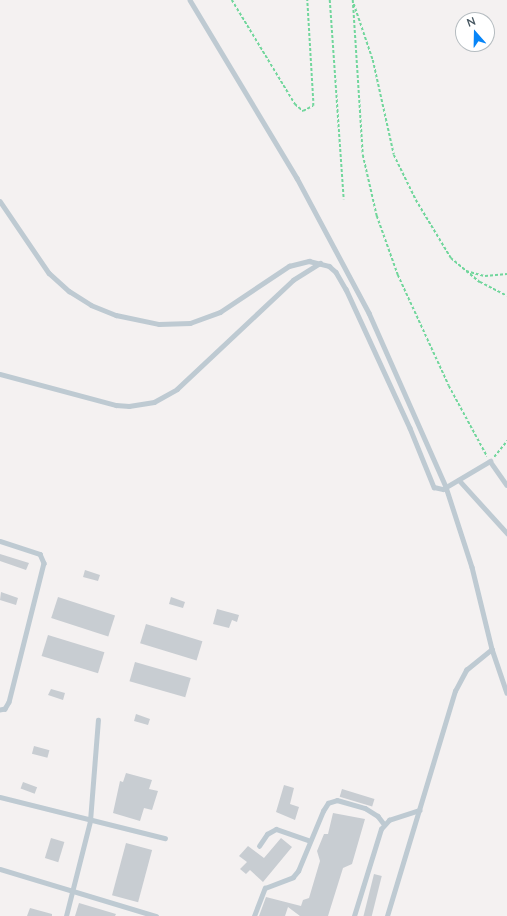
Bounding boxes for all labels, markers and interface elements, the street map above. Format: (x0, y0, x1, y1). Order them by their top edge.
north arrow (455, 12, 495, 52)
text: N (465, 14, 477, 29)

